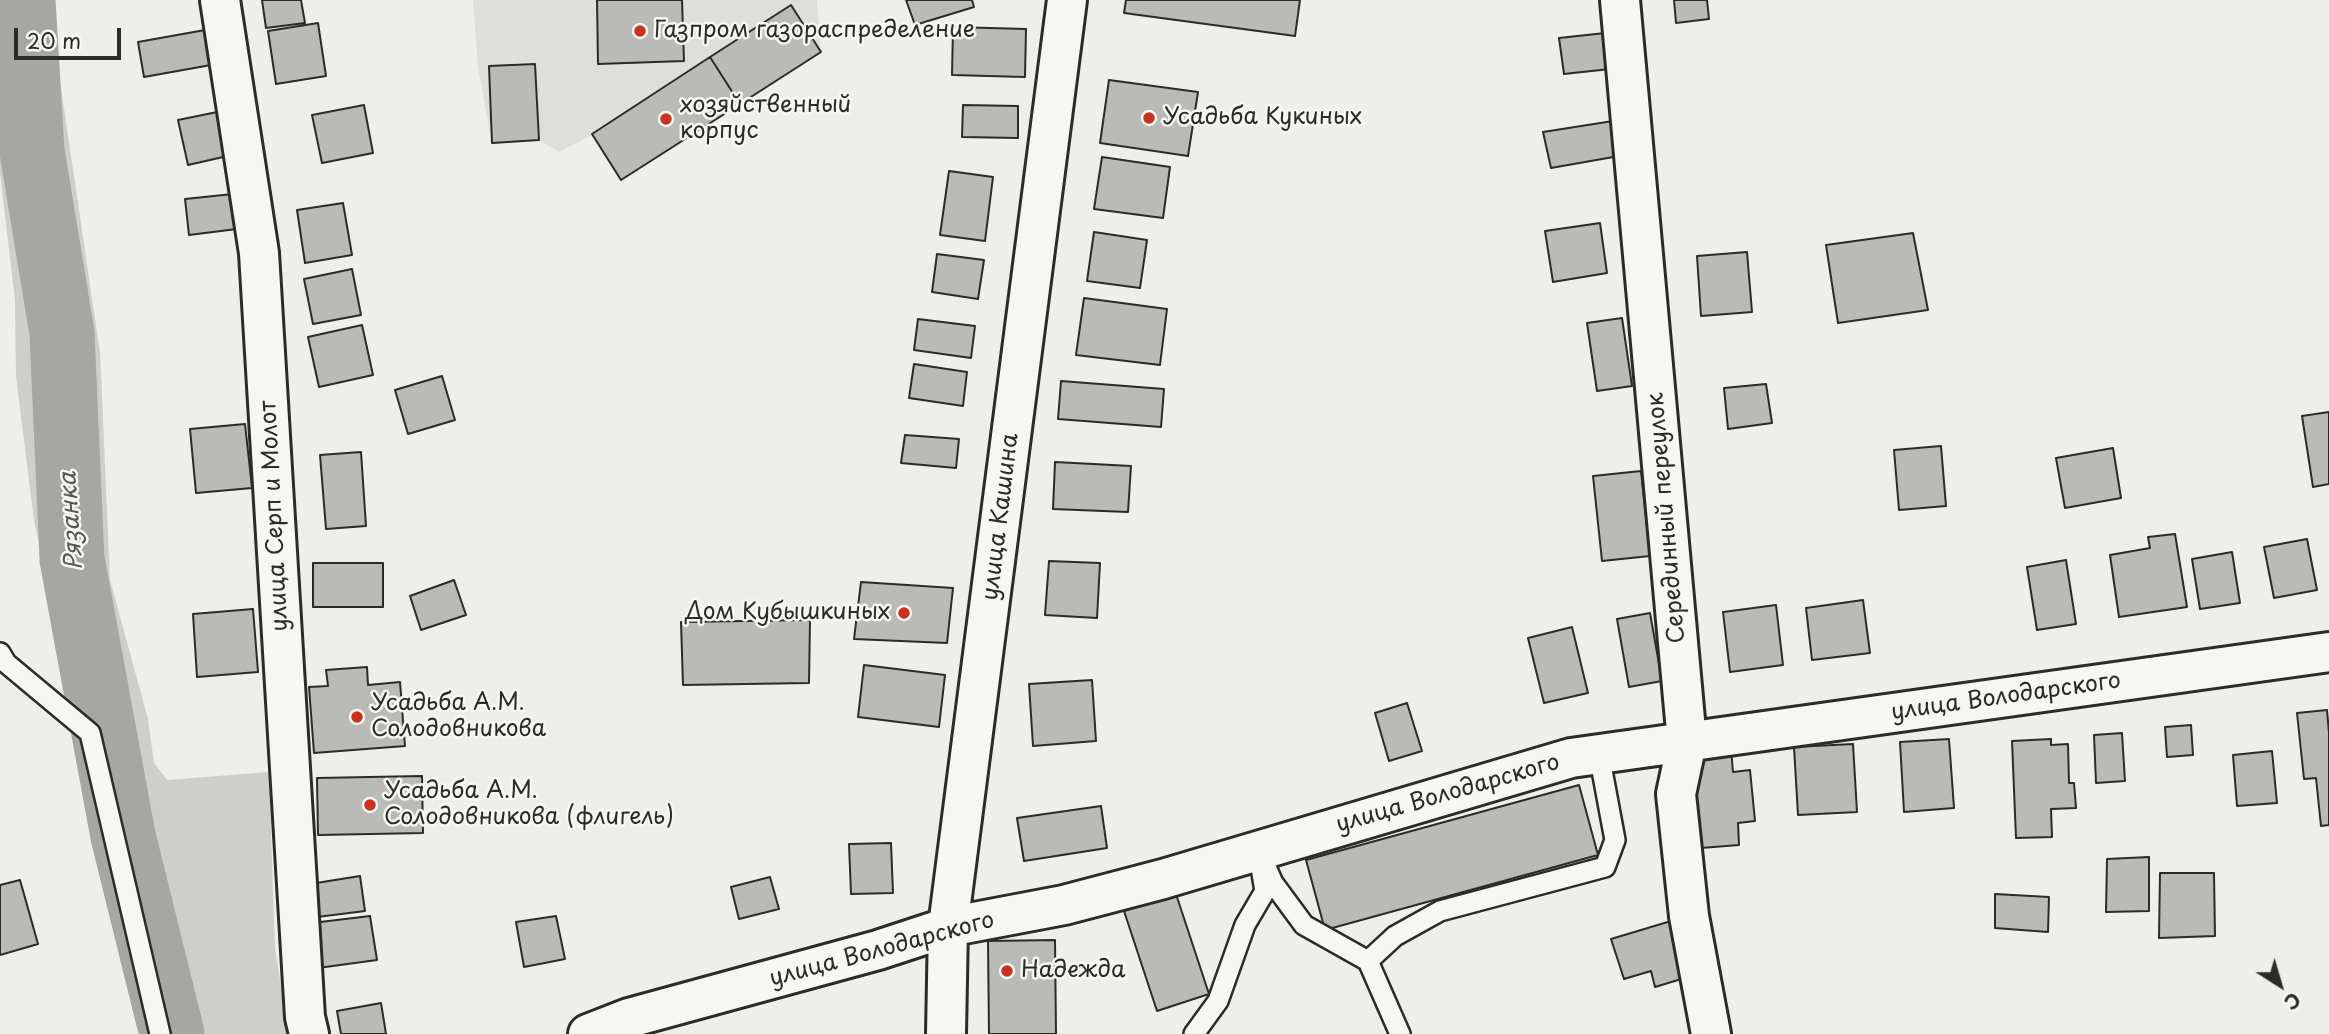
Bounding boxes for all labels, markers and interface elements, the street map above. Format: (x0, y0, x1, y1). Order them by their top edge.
scale bar (18, 14, 124, 58)
place label: Газпром газораспределение (654, 17, 975, 45)
marker: Газпром газораспределение (632, 23, 648, 39)
text: 20 m (27, 24, 81, 56)
place label: хозяйственный корпус (680, 92, 851, 146)
place label: Усадьба Кукиных (1163, 104, 1362, 132)
marker: Усадьба Кукиных (1141, 110, 1157, 126)
marker: хозяйственный корпус (658, 111, 674, 127)
street label: Серединный переулок (1642, 391, 1692, 645)
street label: улица Серп и Молот (255, 400, 295, 632)
street label: улица Кашина (977, 432, 1025, 602)
water label: Рязанка (54, 471, 90, 571)
place label: Дом Кубышкиных (685, 599, 890, 627)
marker: Дом Кубышкиных (896, 605, 912, 621)
street label: улица Володарского (1889, 667, 2123, 727)
place label: Усадьба А.М. Солодовникова (371, 690, 546, 744)
marker: Усадьба А.М. Солодовникова (349, 709, 365, 725)
street label: улица Володарского (1333, 749, 1563, 839)
place label: Усадьба А.М. Солодовникова (флигель) (384, 778, 674, 832)
marker: Усадьба А.М. Солодовникова (флигель) (362, 797, 378, 813)
street label: улица Володарского (767, 907, 997, 993)
north arrow (2245, 950, 2315, 1020)
place label: Надежда (1021, 957, 1125, 985)
marker: Надежда (999, 963, 1015, 979)
text: С (2279, 986, 2307, 1017)

